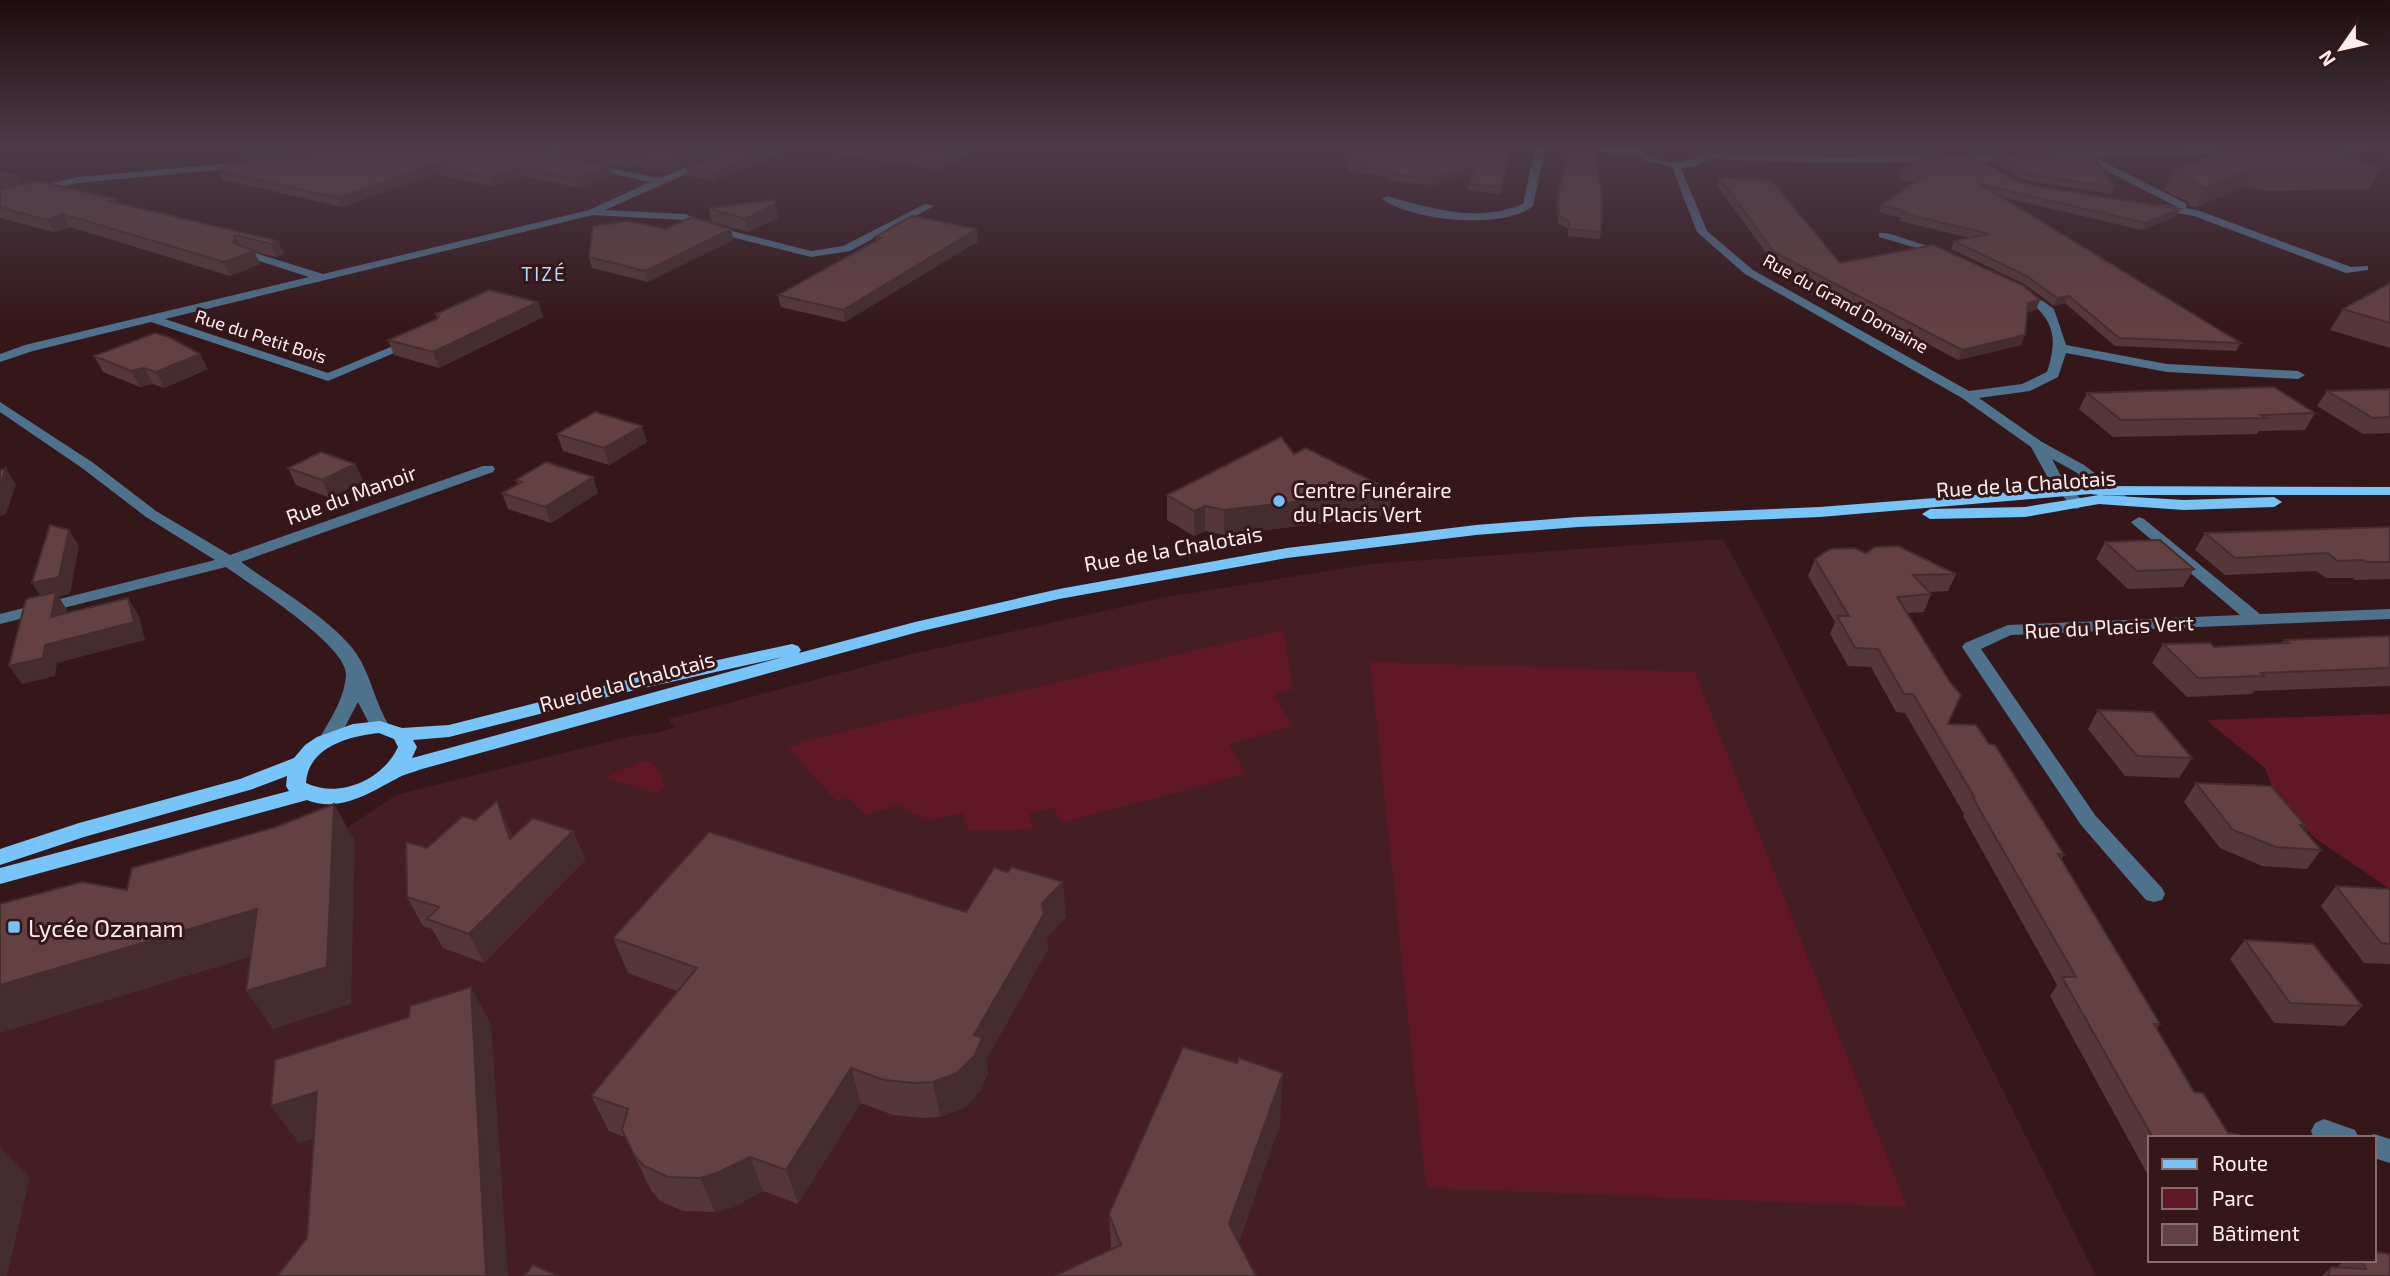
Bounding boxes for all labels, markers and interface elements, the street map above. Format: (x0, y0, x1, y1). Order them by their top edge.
north arrow (2306, 14, 2376, 84)
text: N (2313, 47, 2340, 71)
street label: Rue du Grand Domaine (1760, 248, 1932, 358)
district label: TIZÉ (521, 262, 567, 285)
street label: Rue du Petit Bois (192, 304, 330, 368)
street label: Rue du Manoir (282, 459, 420, 529)
street label: Rue de la Chalotais (1935, 464, 2117, 502)
place label: Centre Funéraire du Placis Vert (1293, 477, 1452, 526)
marker: Centre Funéraire du Placis Vert (1271, 493, 1287, 509)
street label: Rue de la Chalotais (1082, 520, 1264, 576)
street label: Rue du Placis Vert (2024, 609, 2194, 643)
street label: Rue de la Chalotais (537, 646, 717, 716)
place label: Lycée Ozanam (28, 913, 184, 942)
marker: Lycée Ozanam (6, 919, 22, 935)
legend (2148, 1136, 2376, 1262)
text: Route (2212, 1150, 2268, 1175)
text: Parc (2212, 1185, 2254, 1210)
text: Bâtiment (2212, 1220, 2300, 1245)

